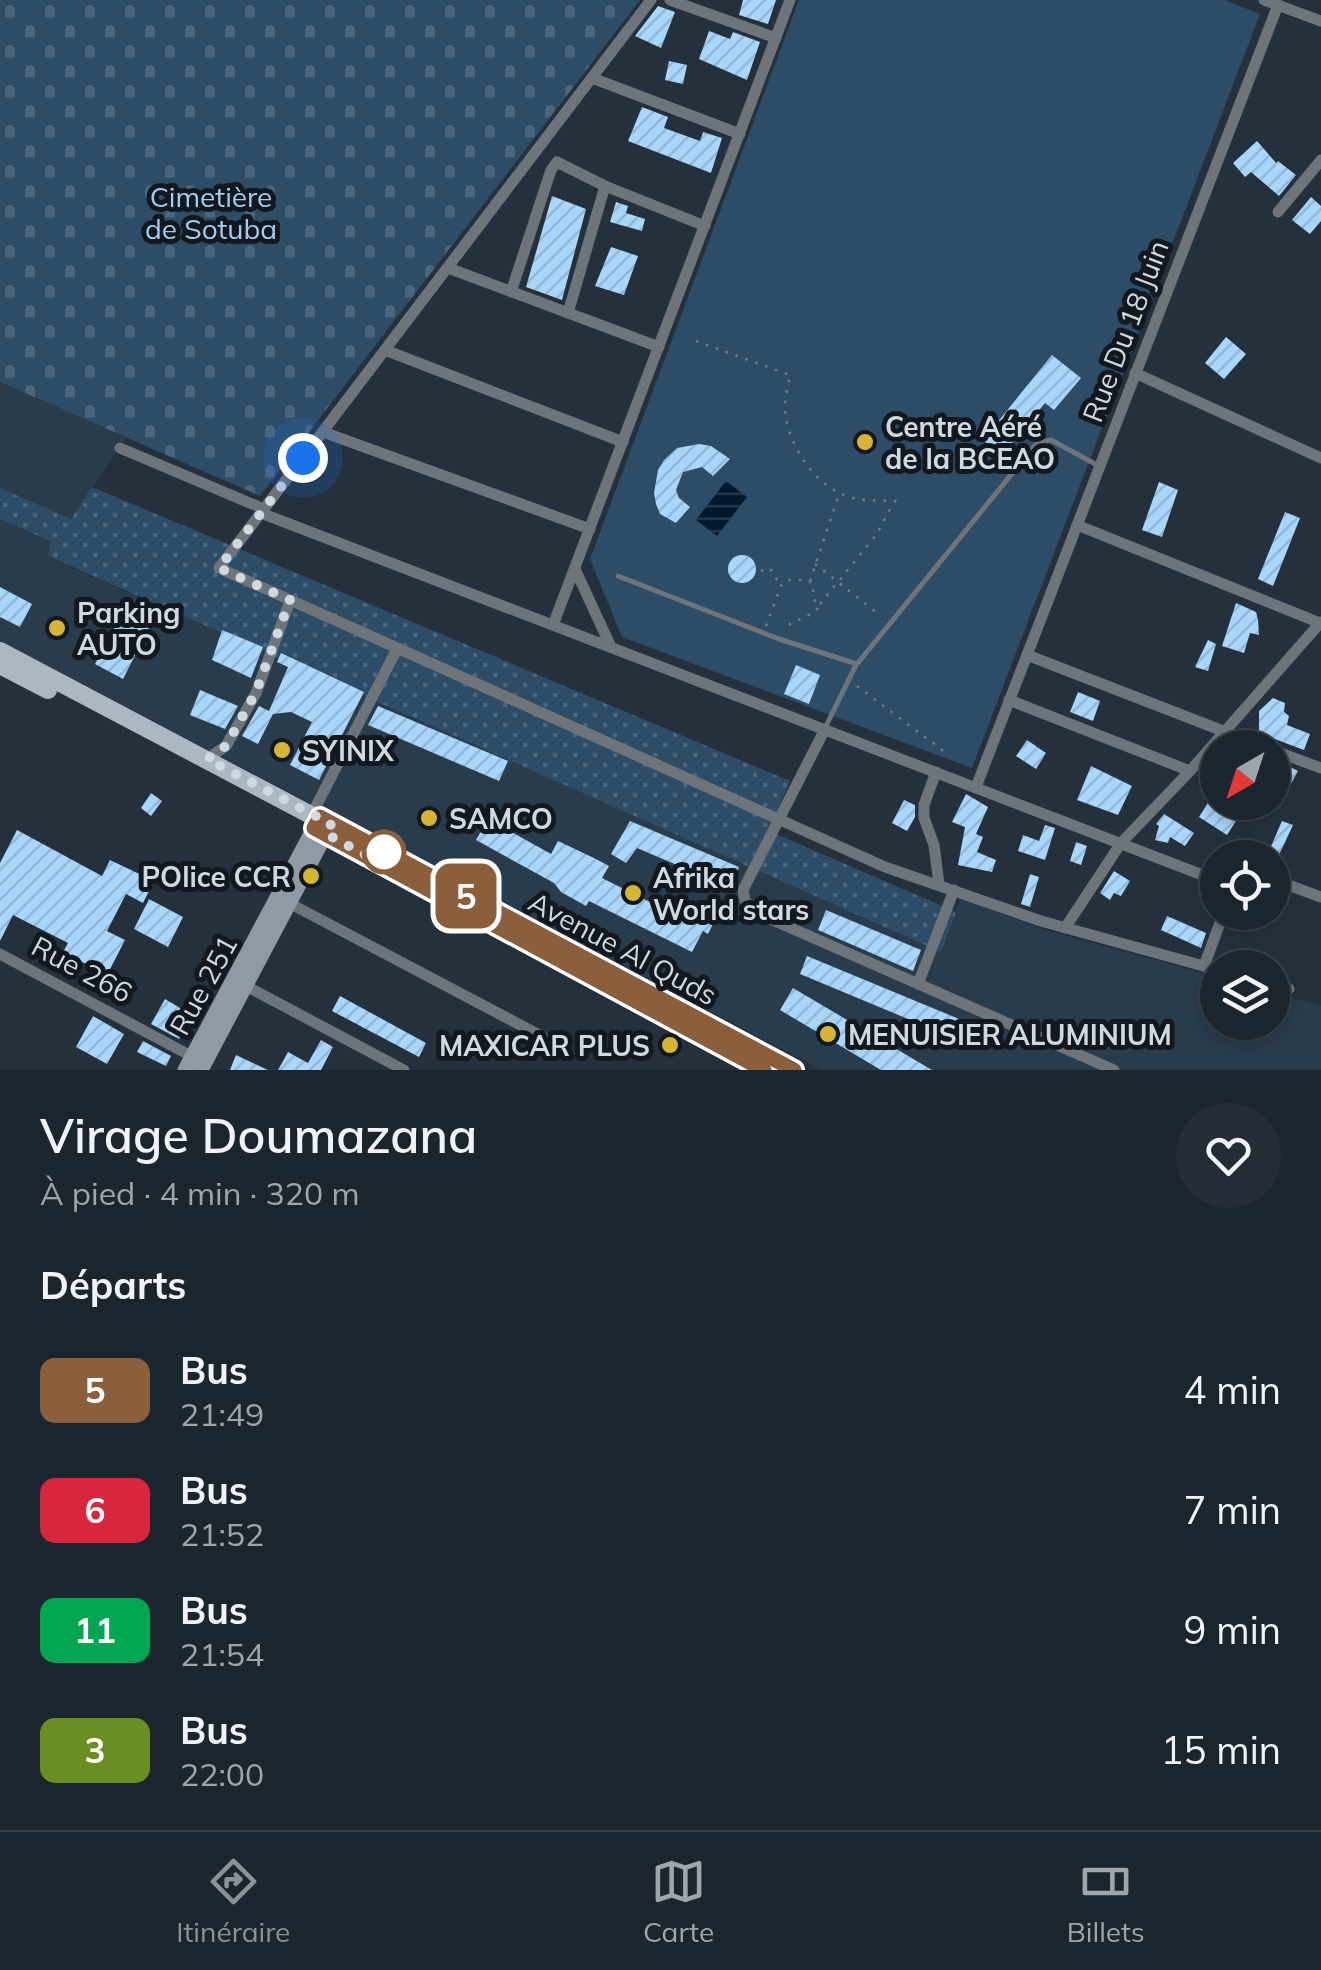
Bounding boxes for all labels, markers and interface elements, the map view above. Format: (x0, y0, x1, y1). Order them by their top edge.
park label: Cimetière de Sotuba (145, 179, 277, 246)
street label: Rue Du 18 Juin (1074, 235, 1176, 427)
place label: Centre Aéré de la BCEAO (885, 409, 1055, 476)
marker: Centre Aéré de la BCEAO (854, 431, 876, 453)
your location (278, 433, 328, 483)
place label: Parking AUTO (77, 595, 180, 662)
marker: Parking AUTO (46, 617, 68, 639)
north arrow (1200, 730, 1290, 820)
map controls (1200, 730, 1290, 1040)
place label: SYINIX (302, 733, 395, 768)
marker: SYINIX (271, 739, 293, 761)
place label: SAMCO (449, 801, 553, 836)
marker: SAMCO (418, 807, 440, 829)
unlabelled marker (363, 831, 405, 873)
button: locate (1200, 840, 1290, 930)
place label: POlice CCR (142, 859, 291, 894)
place label: Afrika World stars (653, 860, 809, 927)
line badge: 5 (434, 864, 498, 928)
marker: POlice CCR (300, 865, 322, 887)
text: 5 (455, 874, 477, 918)
marker: Afrika World stars (622, 882, 644, 904)
street label: Avenue Al Quds (523, 884, 723, 1012)
street label: Rue 266 (26, 928, 138, 1010)
street label: Rue 251 (161, 929, 245, 1041)
button: layers (1200, 950, 1290, 1040)
place label: MENUISIER ALUMINIUM (848, 1017, 1172, 1052)
marker: MENUISIER ALUMINIUM (817, 1023, 839, 1045)
place label: MAXICAR PLUS (439, 1028, 650, 1063)
marker: MAXICAR PLUS (659, 1034, 681, 1056)
button: heart (1176, 1103, 1281, 1208)
text: Virage Doumazana (40, 1105, 477, 1165)
text: À pied · 4 min · 320 m (40, 1173, 360, 1213)
text: Départs (40, 1261, 186, 1309)
text: Bus (180, 1346, 248, 1394)
text: 4 min (1184, 1366, 1281, 1414)
text: 5 (84, 1368, 106, 1412)
text: 21:49 (180, 1394, 264, 1434)
text: Bus (180, 1466, 248, 1514)
text: 7 min (1184, 1486, 1281, 1534)
text: 6 (84, 1488, 106, 1532)
text: 21:52 (180, 1514, 264, 1554)
text: Bus (180, 1586, 248, 1634)
text: 9 min (1184, 1606, 1281, 1654)
text: 11 (74, 1608, 116, 1652)
text: 21:54 (180, 1634, 264, 1674)
text: Bus (180, 1706, 248, 1754)
text: 15 min (1161, 1726, 1281, 1774)
text: 3 (84, 1728, 106, 1772)
text: 22:00 (180, 1754, 264, 1794)
tab: Itinéraire (176, 1854, 290, 1949)
tab: Carte (643, 1854, 714, 1949)
tab: Billets (1067, 1854, 1145, 1949)

